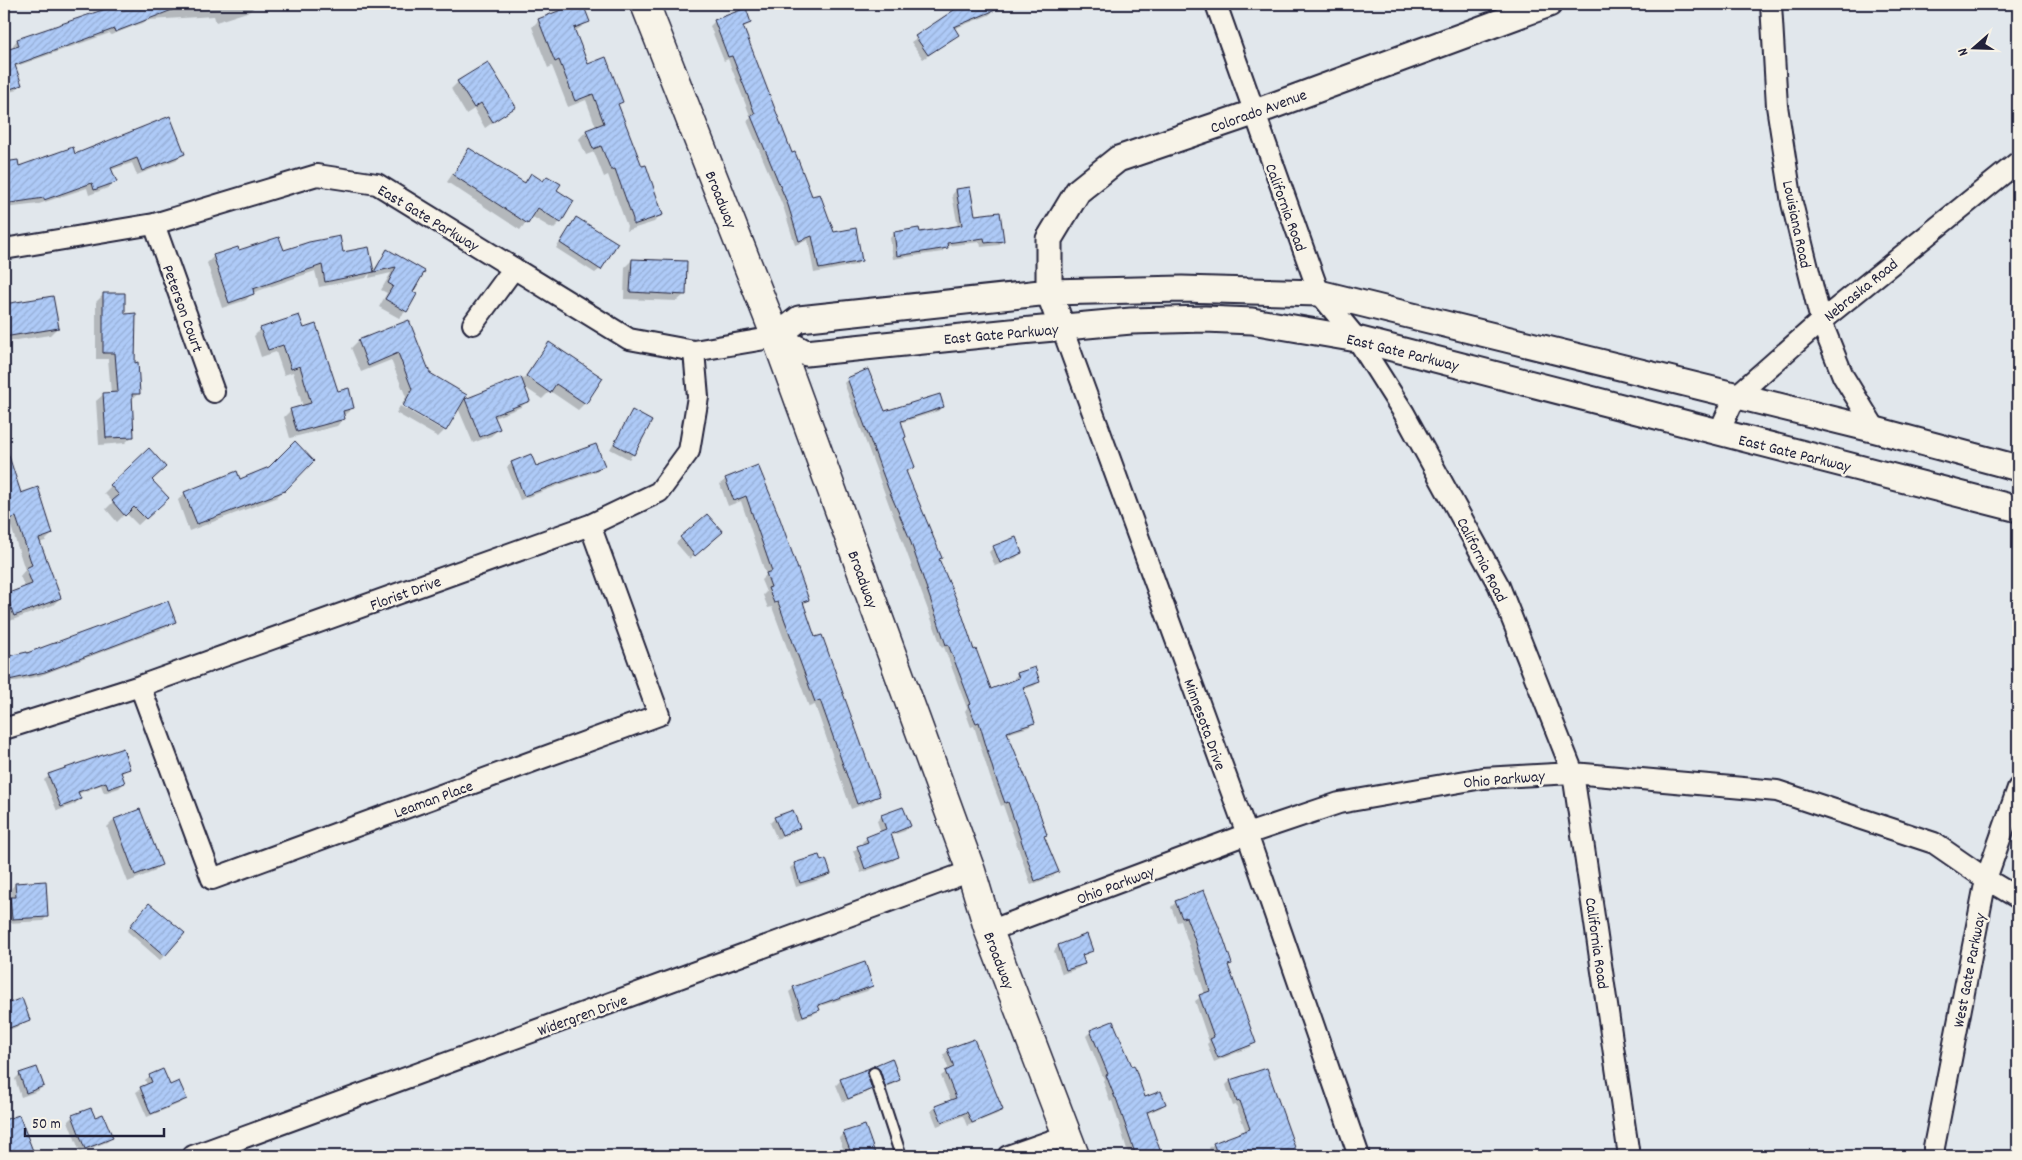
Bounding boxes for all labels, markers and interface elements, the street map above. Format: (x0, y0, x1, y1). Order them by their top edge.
north arrow (1950, 22, 2000, 72)
text: N (1953, 45, 1974, 58)
street label: Colorado Avenue (1207, 84, 1310, 141)
street label: California Road (1258, 161, 1311, 255)
street label: Broadway (698, 168, 742, 233)
street label: Louisiana Road (1775, 179, 1816, 271)
street label: East Gate Parkway (373, 180, 483, 259)
street label: Nebraska Road (1819, 254, 1904, 328)
street label: Peterson Court (155, 262, 208, 356)
street label: East Gate Parkway (943, 319, 1060, 352)
street label: East Gate Parkway (1344, 328, 1461, 379)
street label: East Gate Parkway (1736, 429, 1853, 480)
street label: California Road (1450, 514, 1512, 606)
street label: Broadway (841, 548, 883, 612)
street label: Florist Drive (367, 571, 445, 618)
street label: Minnesota Drive (1176, 676, 1231, 774)
street label: Ohio Parkway (1462, 765, 1546, 796)
street label: Leaman Place (391, 775, 477, 825)
street label: Ohio Parkway (1074, 861, 1159, 912)
street label: California Road (1578, 896, 1613, 991)
street label: West Gate Parkway (1948, 911, 1993, 1030)
street label: Broadway (976, 929, 1019, 993)
street label: Widergren Drive (535, 989, 631, 1043)
scale bar (25, 1105, 164, 1137)
text: 50 m (32, 1114, 61, 1136)

